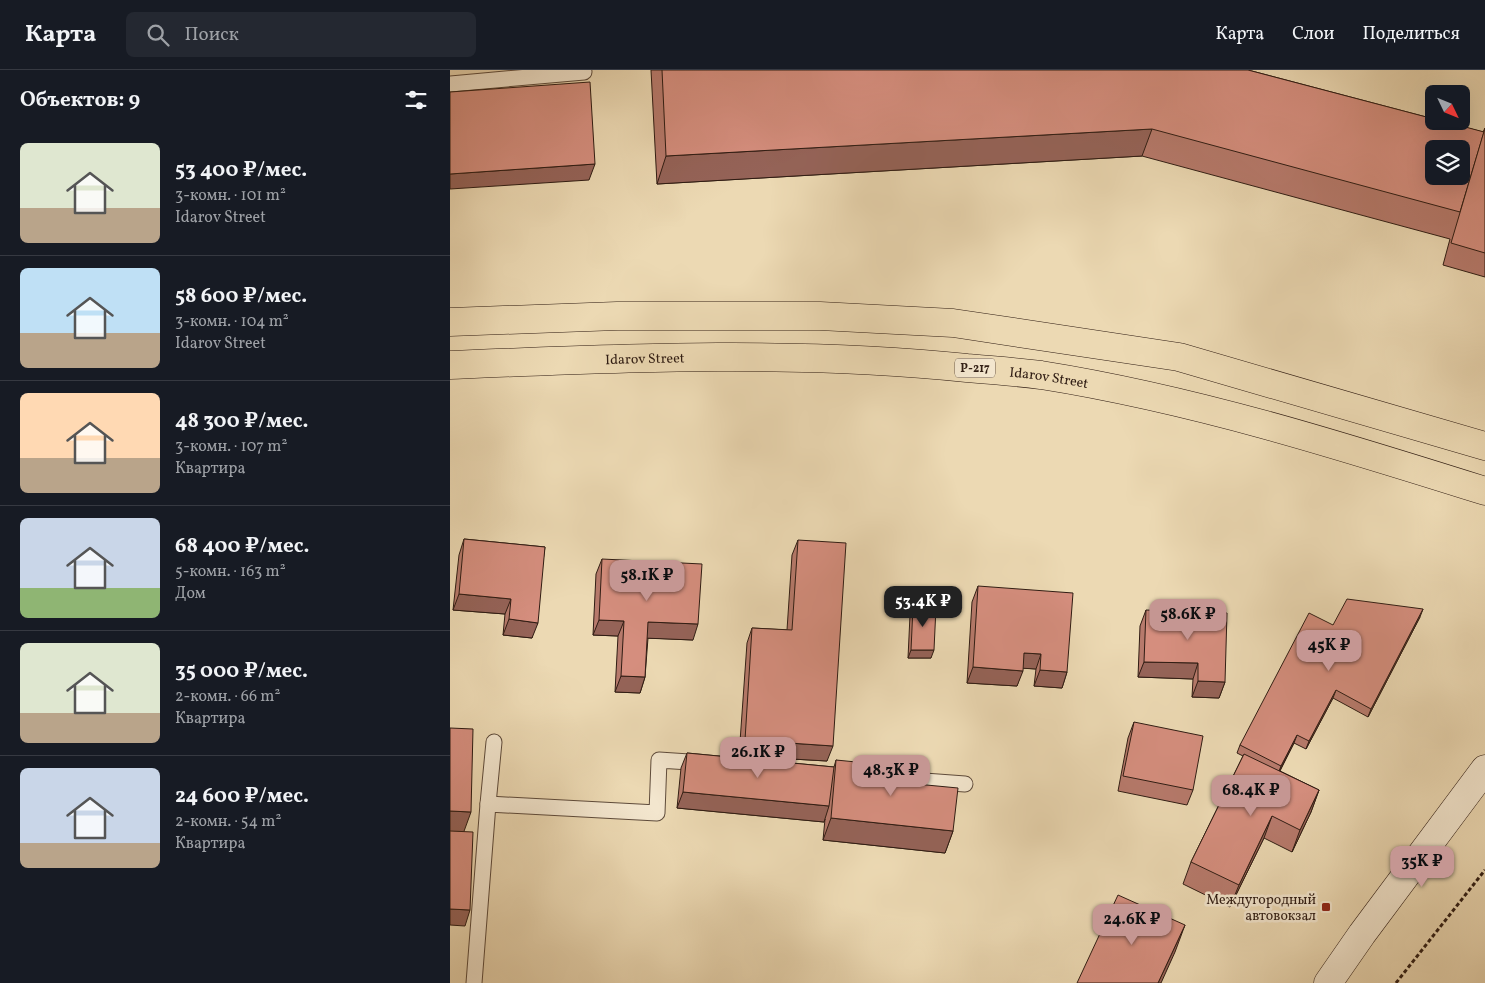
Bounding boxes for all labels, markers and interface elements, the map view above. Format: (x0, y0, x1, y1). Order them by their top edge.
search box (126, 12, 476, 57)
text: Карта (25, 18, 96, 52)
icon: search (144, 21, 172, 49)
text: Поиск (184, 22, 239, 48)
text: Карта (1216, 22, 1264, 47)
text: Слои (1292, 22, 1334, 47)
text: Поделиться (1362, 22, 1460, 47)
north arrow (1425, 85, 1470, 130)
map controls (1425, 85, 1470, 185)
text: Объектов: 9 (20, 86, 140, 115)
icon: filters (402, 86, 430, 114)
button: layers (1425, 140, 1470, 185)
text: 53 400 ₽/мес. (175, 156, 307, 185)
icon: home (60, 163, 120, 223)
text: 3-комн. · 101 m² (175, 185, 286, 207)
text: Idarov Street (175, 207, 266, 229)
text: 58 600 ₽/мес. (175, 282, 307, 311)
icon: home (60, 288, 120, 348)
text: 3-комн. · 104 m² (175, 311, 289, 333)
text: Idarov Street (175, 333, 266, 355)
street label: Idarov Street (605, 349, 685, 370)
road number: Р-217 (955, 358, 995, 378)
street label: Idarov Street (1008, 364, 1090, 394)
text: 48 300 ₽/мес. (175, 407, 309, 436)
icon: home (60, 413, 120, 473)
text: 3-комн. · 107 m² (175, 436, 287, 458)
text: Квартира (175, 458, 245, 480)
text: 68 400 ₽/мес. (175, 532, 309, 561)
icon: home (60, 538, 120, 598)
pin: 58.1K ₽ (601, 560, 693, 602)
text: 5-комн. · 163 m² (175, 561, 286, 583)
text: 58.1K ₽ (621, 565, 673, 587)
text: Дом (175, 583, 206, 605)
pin: 53.4K ₽ (877, 586, 969, 628)
text: 53.4K ₽ (895, 591, 951, 613)
pin: 58.6K ₽ (1142, 598, 1234, 641)
text: 58.6K ₽ (1160, 604, 1216, 626)
pin: 45K ₽ (1294, 630, 1364, 672)
text: 45K ₽ (1308, 635, 1350, 657)
text: 35 000 ₽/мес. (175, 657, 308, 686)
icon: home (60, 663, 120, 723)
text: 2-комн. · 66 m² (175, 686, 280, 708)
text: Квартира (175, 708, 245, 730)
pin: 26.1K ₽ (712, 736, 804, 779)
text: 26.1K ₽ (731, 742, 785, 764)
pin: 48.3K ₽ (845, 754, 937, 797)
text: 48.3K ₽ (863, 760, 919, 782)
pin: 68.4K ₽ (1205, 774, 1297, 817)
text: 68.4K ₽ (1222, 780, 1280, 802)
text: 24 600 ₽/мес. (175, 782, 309, 811)
icon: home (60, 788, 120, 848)
text: 2-комн. · 54 m² (175, 811, 281, 833)
text: Квартира (175, 833, 245, 855)
pin: 35K ₽ (1387, 846, 1457, 888)
text: 35K ₽ (1401, 851, 1443, 873)
place label: Междугородный автовокзал (1206, 891, 1316, 926)
marker: Междугородный автовокзал (1320, 901, 1332, 913)
pin: 24.6K ₽ (1086, 904, 1178, 946)
text: 24.6K ₽ (1104, 909, 1160, 931)

